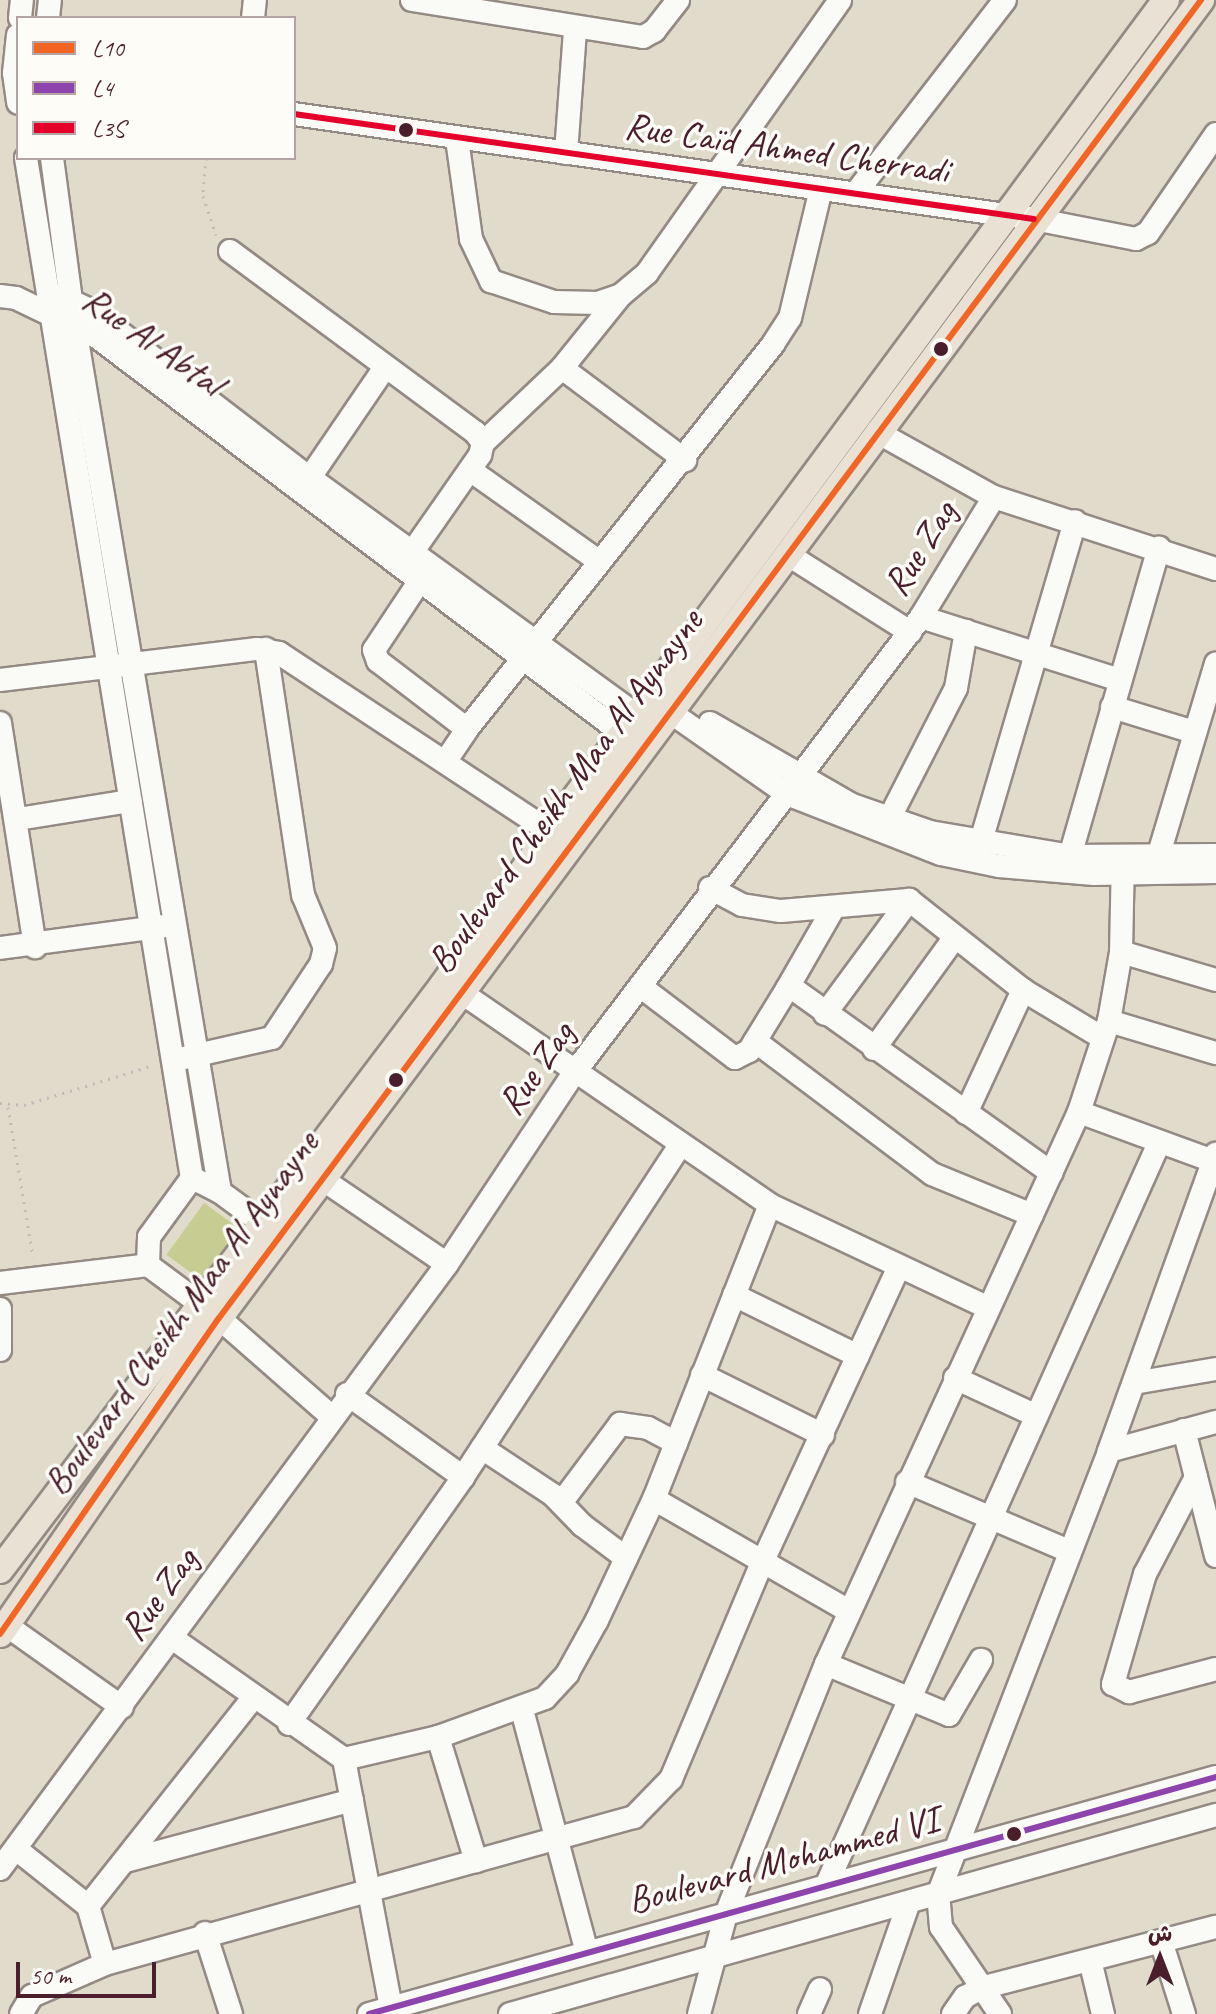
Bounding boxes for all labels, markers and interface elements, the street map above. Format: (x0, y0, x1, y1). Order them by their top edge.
legend (16, 16, 296, 160)
text: L10 (92, 33, 124, 63)
text: L4 (92, 73, 113, 103)
street label: Rue Caïd Ahmed Cherradi (621, 102, 953, 194)
text: L3S (92, 113, 125, 143)
unlabelled marker (398, 122, 414, 138)
street label: Rue Al Abtal (74, 276, 232, 406)
unlabelled marker (933, 341, 949, 357)
street label: Rue Zag (873, 492, 967, 604)
street label: Boulevard Cheikh Maa Al Aynayne (417, 600, 713, 982)
street label: Rue Zag (487, 1012, 585, 1124)
unlabelled marker (388, 1072, 404, 1088)
street label: Boulevard Cheikh Maa Al Aynayne (33, 1122, 329, 1504)
street label: Rue Zag (110, 1539, 208, 1649)
street label: Boulevard Mohammed VI (622, 1796, 944, 1924)
unlabelled marker (1006, 1826, 1022, 1842)
north arrow (1120, 1918, 1200, 1998)
text: ش (1148, 1920, 1172, 1948)
scale bar (20, 1946, 160, 1996)
text: 50 m (30, 1961, 71, 1991)

